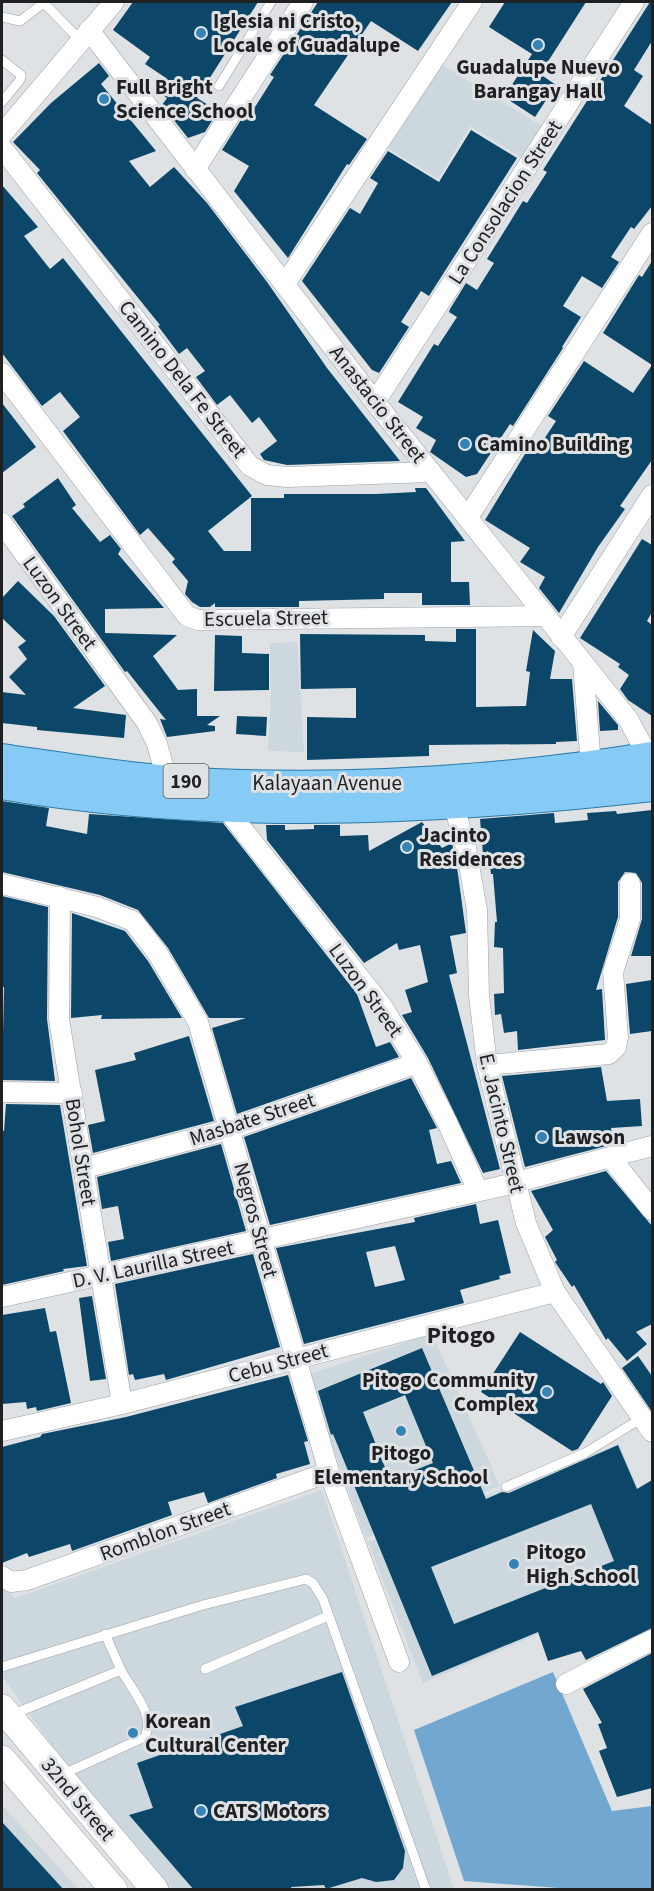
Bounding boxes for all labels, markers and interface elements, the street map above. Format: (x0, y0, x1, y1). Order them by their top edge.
place label: Iglesia ni Cristo, Locale of Guadalupe (213, 6, 400, 60)
marker: Iglesia ni Cristo, Locale of Guadalupe (194, 26, 208, 40)
marker: Guadalupe Nuevo Barangay Hall (531, 38, 545, 52)
place label: Guadalupe Nuevo Barangay Hall (456, 52, 620, 106)
place label: Full Bright Science School (116, 72, 253, 126)
marker: Full Bright Science School (97, 92, 111, 106)
street label: La Consolacion Street (441, 114, 569, 290)
street label: Camino Dela Fe Street (112, 294, 254, 464)
street label: Anastacio Street (322, 339, 434, 469)
place label: Camino Building (477, 429, 629, 459)
marker: Camino Building (458, 437, 472, 451)
street label: Luzon Street (16, 550, 104, 656)
street label: Escuela Street (204, 602, 328, 634)
road number: 190 (164, 764, 208, 798)
street label: Kalayaan Avenue (252, 768, 402, 798)
place label: Jacinto Residences (419, 820, 522, 874)
marker: Jacinto Residences (400, 840, 414, 854)
street label: Luzon Street (322, 937, 410, 1043)
street label: E. Jacinto Street (471, 1050, 533, 1196)
street label: Masbate Street (185, 1085, 319, 1153)
street label: Bohol Street (58, 1096, 104, 1208)
place label: Lawson (554, 1122, 625, 1152)
marker: Lawson (535, 1130, 549, 1144)
street label: Negros Street (226, 1159, 286, 1281)
street label: D. V. Laurilla Street (70, 1232, 236, 1296)
district label: Pitogo (427, 1318, 495, 1353)
street label: Cebu Street (225, 1335, 331, 1391)
place label: Pitogo Community Complex (362, 1365, 535, 1419)
marker: Pitogo Community Complex (540, 1385, 554, 1399)
marker: Pitogo Elementary School (394, 1424, 408, 1438)
place label: Pitogo Elementary School (314, 1438, 488, 1492)
street label: Romblon Street (95, 1493, 235, 1569)
place label: Pitogo High School (526, 1537, 636, 1591)
marker: Pitogo High School (507, 1557, 521, 1571)
place label: Korean Cultural Center (145, 1706, 287, 1760)
marker: Korean Cultural Center (126, 1726, 140, 1740)
street label: 32nd Street (34, 1751, 122, 1847)
place label: CATS Motors (213, 1796, 327, 1826)
marker: CATS Motors (194, 1804, 208, 1818)

